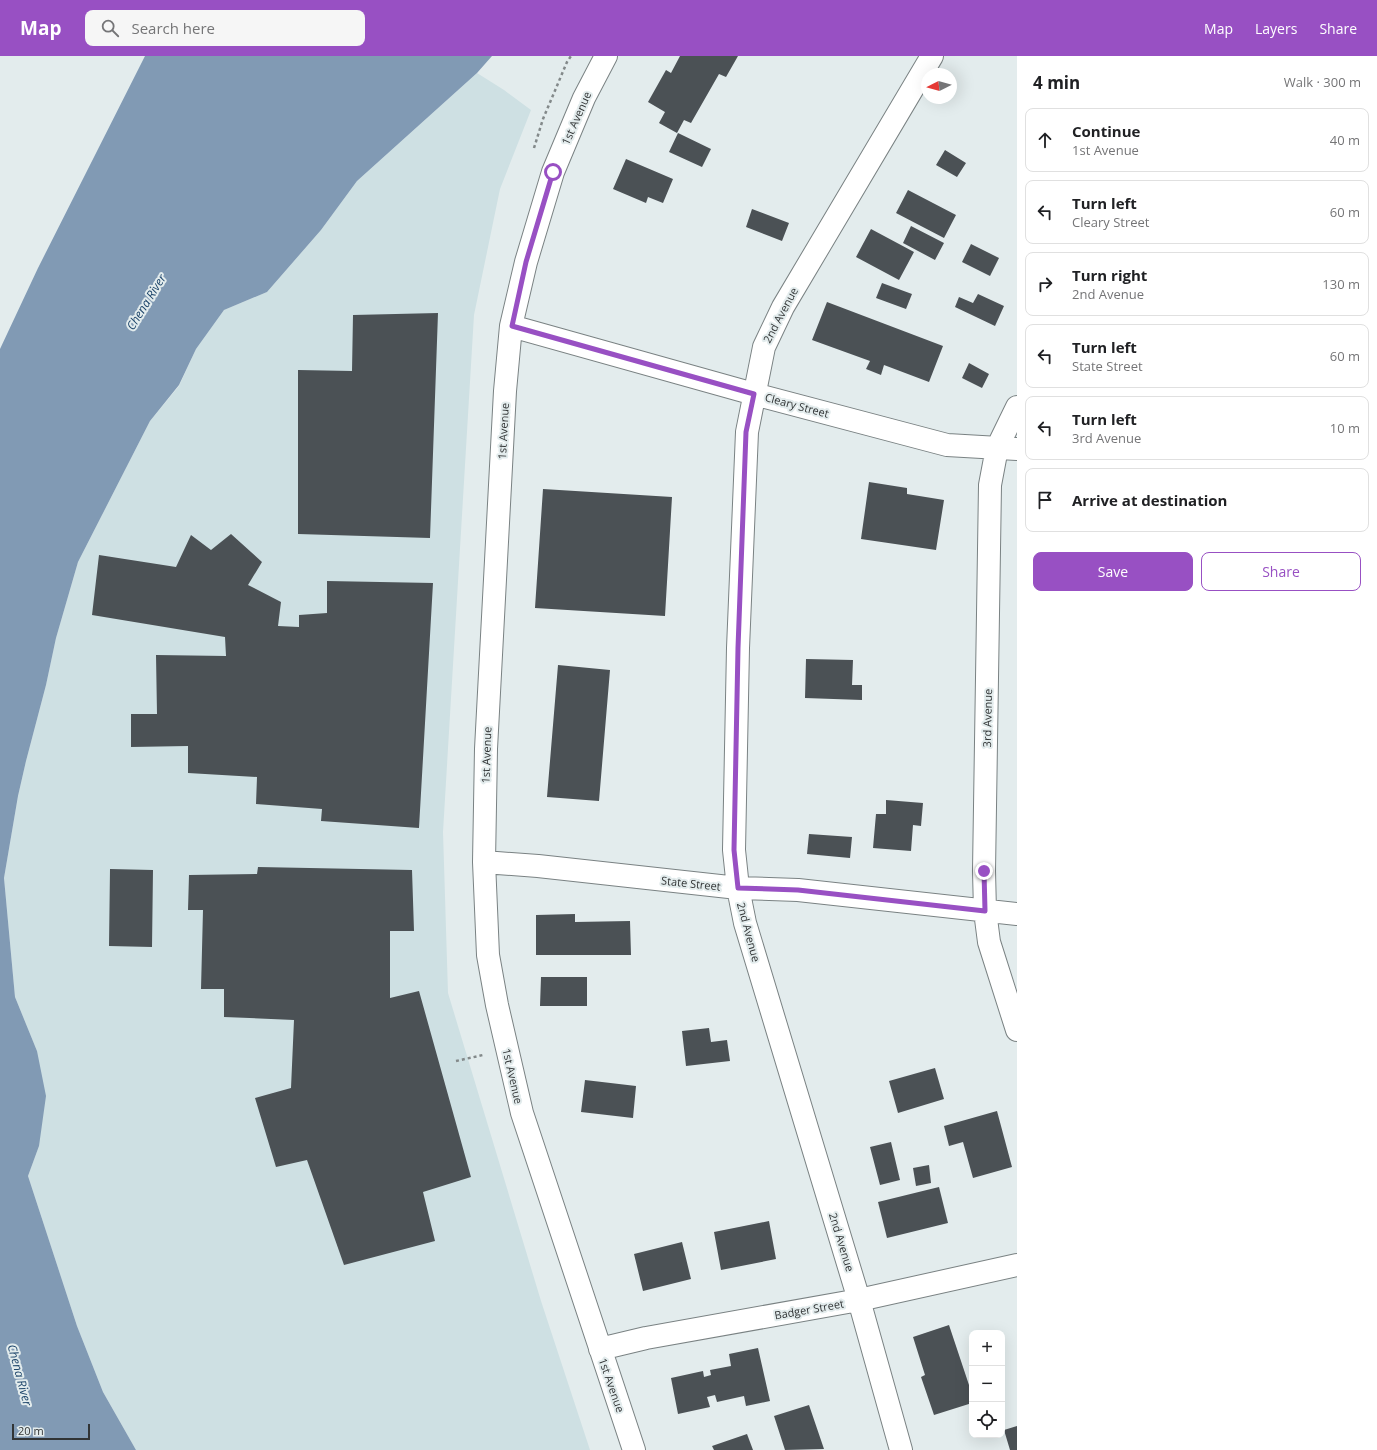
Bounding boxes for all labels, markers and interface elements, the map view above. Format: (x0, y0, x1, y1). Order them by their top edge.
search box (85, 10, 365, 46)
text: Map (20, 15, 61, 41)
icon: search (99, 17, 121, 39)
text: Search here (131, 18, 215, 38)
text: Map (1204, 19, 1233, 38)
text: Layers (1255, 19, 1297, 38)
text: Share (1319, 19, 1357, 38)
north arrow (921, 68, 957, 104)
text: 4 min (1033, 71, 1080, 94)
text: Walk · 300 m (1284, 73, 1361, 91)
street label: 1st Avenue (558, 89, 594, 147)
text: Continue (1072, 121, 1140, 141)
icon: ahead (1034, 129, 1056, 151)
text: 40 m (1330, 131, 1360, 149)
text: 1st Avenue (1072, 141, 1139, 159)
route start (544, 163, 562, 181)
text: Turn left (1072, 193, 1137, 213)
icon: left (1034, 201, 1056, 223)
text: 60 m (1330, 203, 1360, 221)
text: Cleary Street (1072, 213, 1150, 231)
text: Turn right (1072, 265, 1147, 285)
water label: Chena River (122, 270, 171, 333)
icon: right (1034, 273, 1056, 295)
text: 130 m (1322, 275, 1360, 293)
street label: 2nd Avenue (759, 285, 801, 345)
text: 2nd Avenue (1072, 285, 1144, 303)
text: Turn left (1072, 337, 1137, 357)
icon: left (1034, 345, 1056, 367)
text: 60 m (1330, 347, 1360, 365)
text: State Street (1072, 357, 1143, 375)
street label: Cleary Street (763, 389, 831, 421)
street label: 1st Avenue (494, 402, 512, 460)
text: Turn left (1072, 409, 1137, 429)
icon: left (1034, 417, 1056, 439)
text: 10 m (1330, 419, 1360, 437)
text: 3rd Avenue (1072, 429, 1141, 447)
icon: arrive (1034, 489, 1056, 511)
text: Arrive at destination (1072, 490, 1227, 510)
button: Save (1033, 552, 1193, 591)
button: Share (1201, 552, 1361, 591)
street label: 3rd Avenue (979, 689, 995, 747)
street label: 1st Avenue (478, 726, 494, 784)
route end (975, 862, 993, 880)
street label: State Street (661, 872, 722, 894)
street label: 2nd Avenue (734, 901, 764, 963)
street label: 1st Avenue (499, 1047, 527, 1105)
street label: 2nd Avenue (826, 1211, 858, 1273)
street label: Badger Street (773, 1296, 845, 1322)
map controls (969, 1330, 1005, 1438)
button: + (969, 1330, 1005, 1366)
water label: Chena River (4, 1342, 37, 1409)
street label: 1st Avenue (596, 1356, 628, 1414)
button: − (969, 1366, 1005, 1402)
button: locate (969, 1402, 1005, 1438)
scale bar (12, 1422, 90, 1441)
text: 20 m (18, 1423, 44, 1438)

